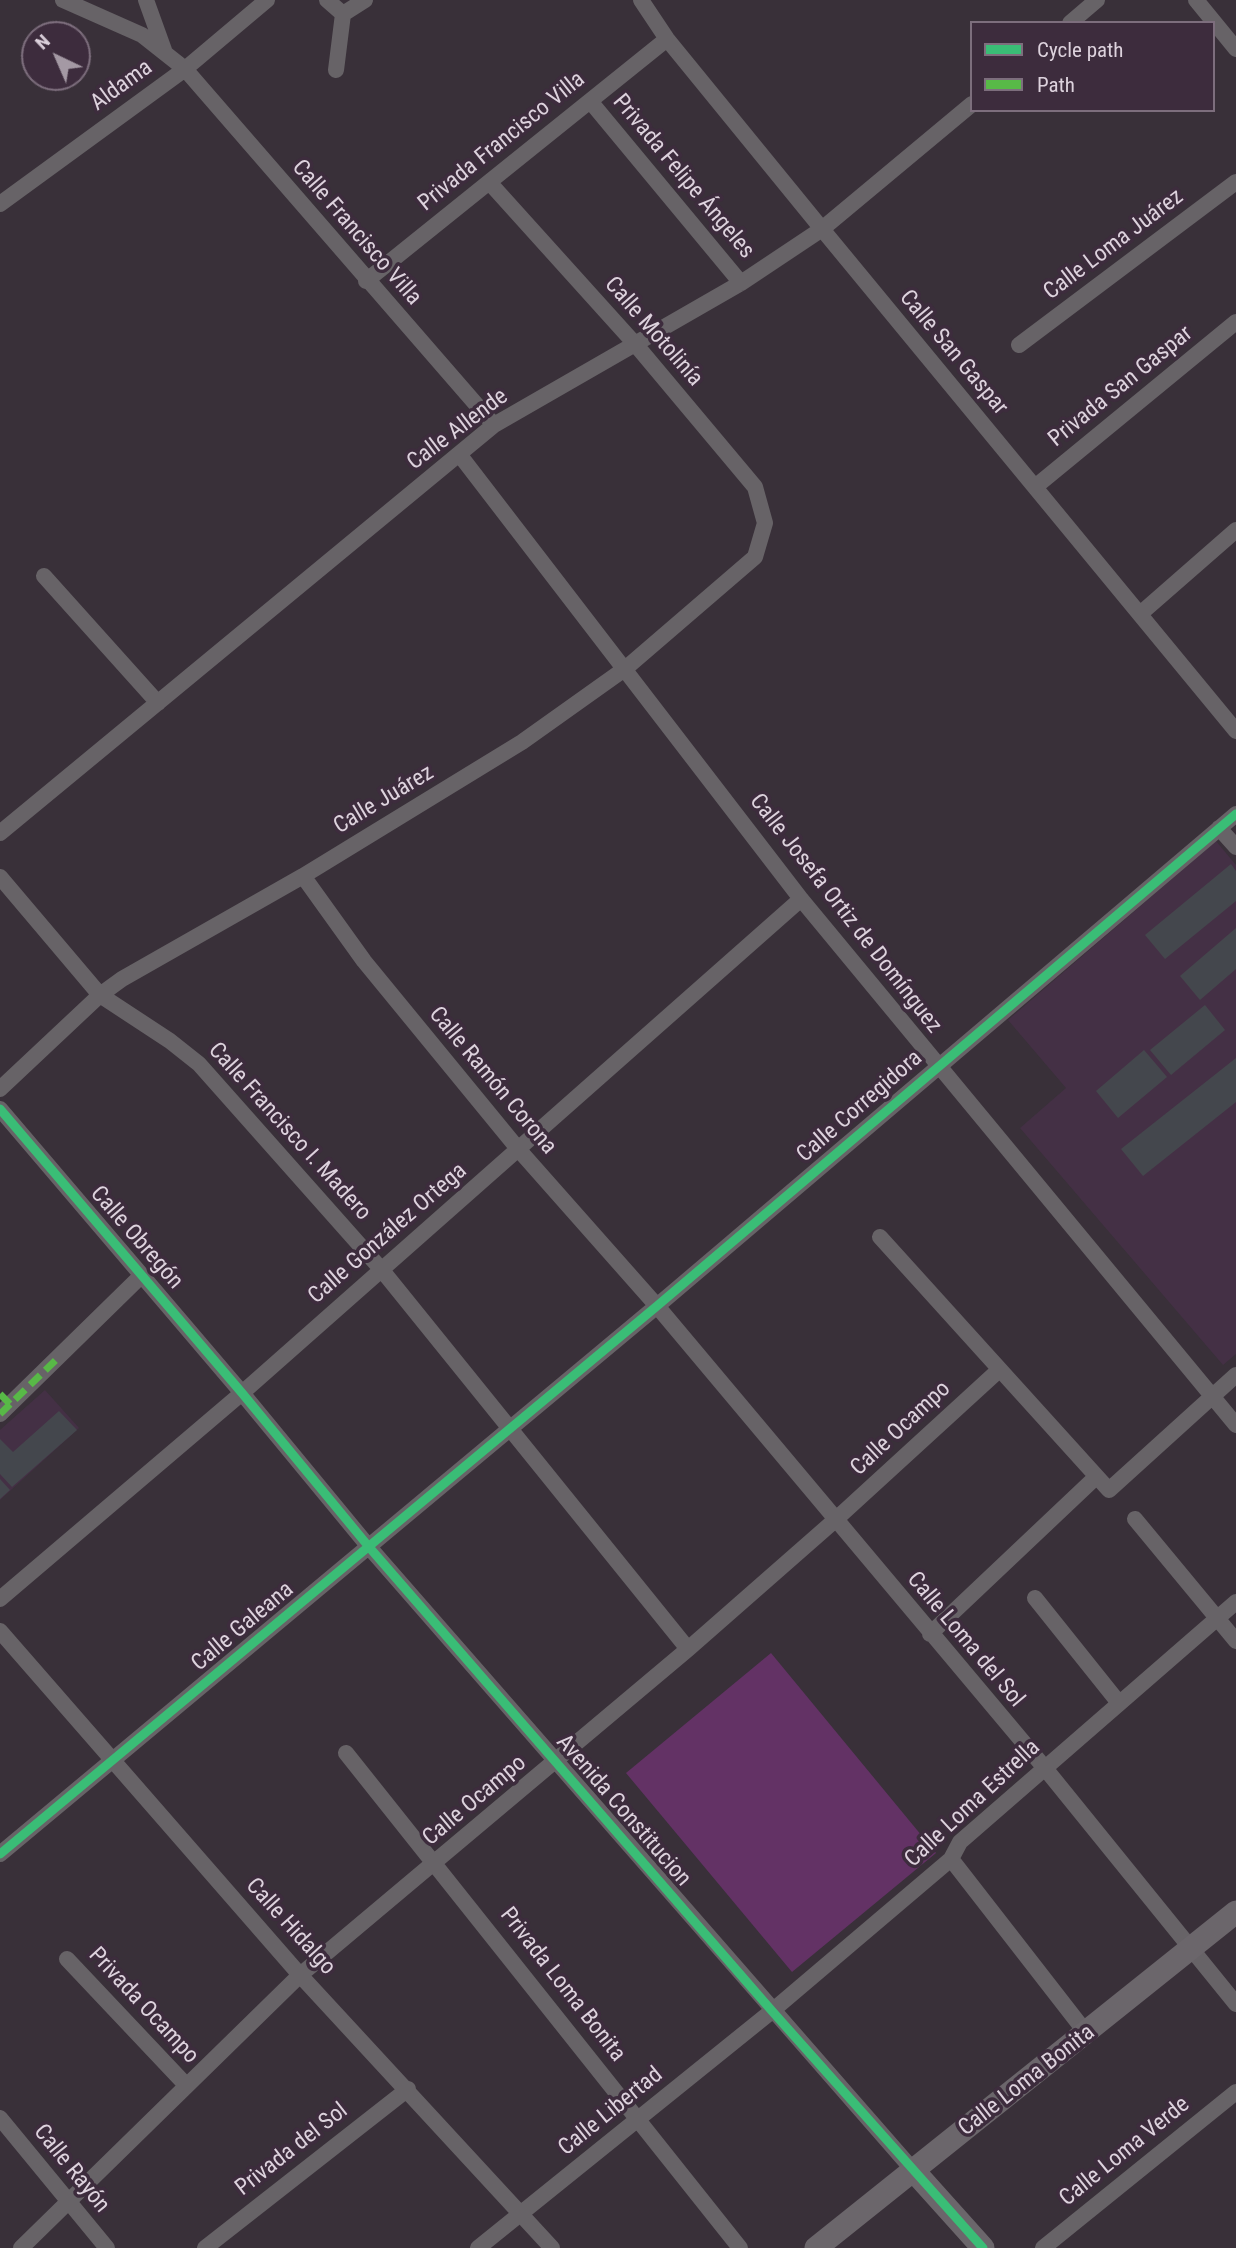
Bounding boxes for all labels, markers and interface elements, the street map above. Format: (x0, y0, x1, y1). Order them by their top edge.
north arrow (21, 21, 91, 91)
legend (970, 21, 1215, 112)
text: N (30, 30, 55, 54)
text: Cycle path (1037, 38, 1123, 62)
street label: Aldama (86, 54, 158, 118)
street label: Privada Francisco Villa (413, 66, 591, 218)
text: Path (1037, 73, 1075, 97)
street label: Privada Felipe Ángeles (606, 89, 760, 265)
street label: Calle Francisco Villa (285, 155, 427, 311)
street label: Calle Loma Juárez (1039, 184, 1189, 306)
street label: Calle Motolinía (598, 272, 708, 392)
street label: Calle San Gaspar (893, 285, 1013, 421)
street label: Privada San Gaspar (1043, 321, 1199, 453)
street label: Calle Allende (402, 383, 514, 477)
street label: Calle Juárez (329, 759, 439, 841)
street label: Calle Josefa Ortiz de Domínguez (743, 789, 947, 1039)
street label: Calle Ramón Corona (422, 1002, 562, 1160)
street label: Calle Francisco I. Madero (202, 1037, 376, 1227)
street label: Calle Corregidora (792, 1045, 928, 1169)
street label: Calle González Ortega (303, 1158, 473, 1310)
street label: Calle Obregón (84, 1181, 188, 1295)
street label: Calle Ocampo (845, 1376, 957, 1482)
street label: Calle Loma del Sol (900, 1567, 1030, 1713)
street label: Calle Galeana (186, 1576, 300, 1678)
street label: Avenida Constitucion (550, 1729, 696, 1893)
street label: Calle Loma Estrella (900, 1734, 1046, 1874)
street label: Calle Ocampo (418, 1750, 532, 1852)
street label: Calle Hidalgo (239, 1873, 341, 1981)
street label: Privada Loma Bonita (493, 1902, 631, 2068)
street label: Privada Ocampo (82, 1942, 204, 2070)
street label: Calle Loma Bonita (953, 2019, 1101, 2143)
street label: Calle Libertad (553, 2062, 669, 2162)
street label: Calle Loma Verde (1055, 2091, 1195, 2213)
street label: Privada del Sol (230, 2098, 354, 2202)
street label: Calle Rayón (27, 2119, 115, 2219)

